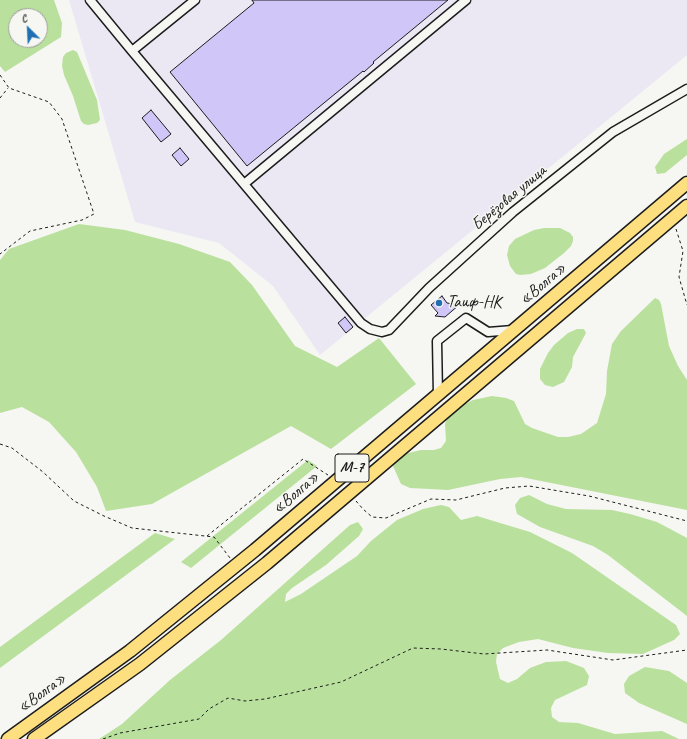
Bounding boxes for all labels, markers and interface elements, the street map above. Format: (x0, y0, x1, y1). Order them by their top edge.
north arrow (8, 8, 48, 48)
text: С (18, 10, 29, 25)
street label: Берёзовая улица (468, 161, 550, 235)
street label: «Волга» (515, 258, 571, 310)
place label: Таиф-НК (447, 293, 501, 313)
marker: Таиф-НК (434, 298, 444, 308)
road number: М-7 (335, 454, 369, 482)
street label: «Волга» (268, 467, 324, 519)
street label: «Волга» (14, 668, 70, 718)

